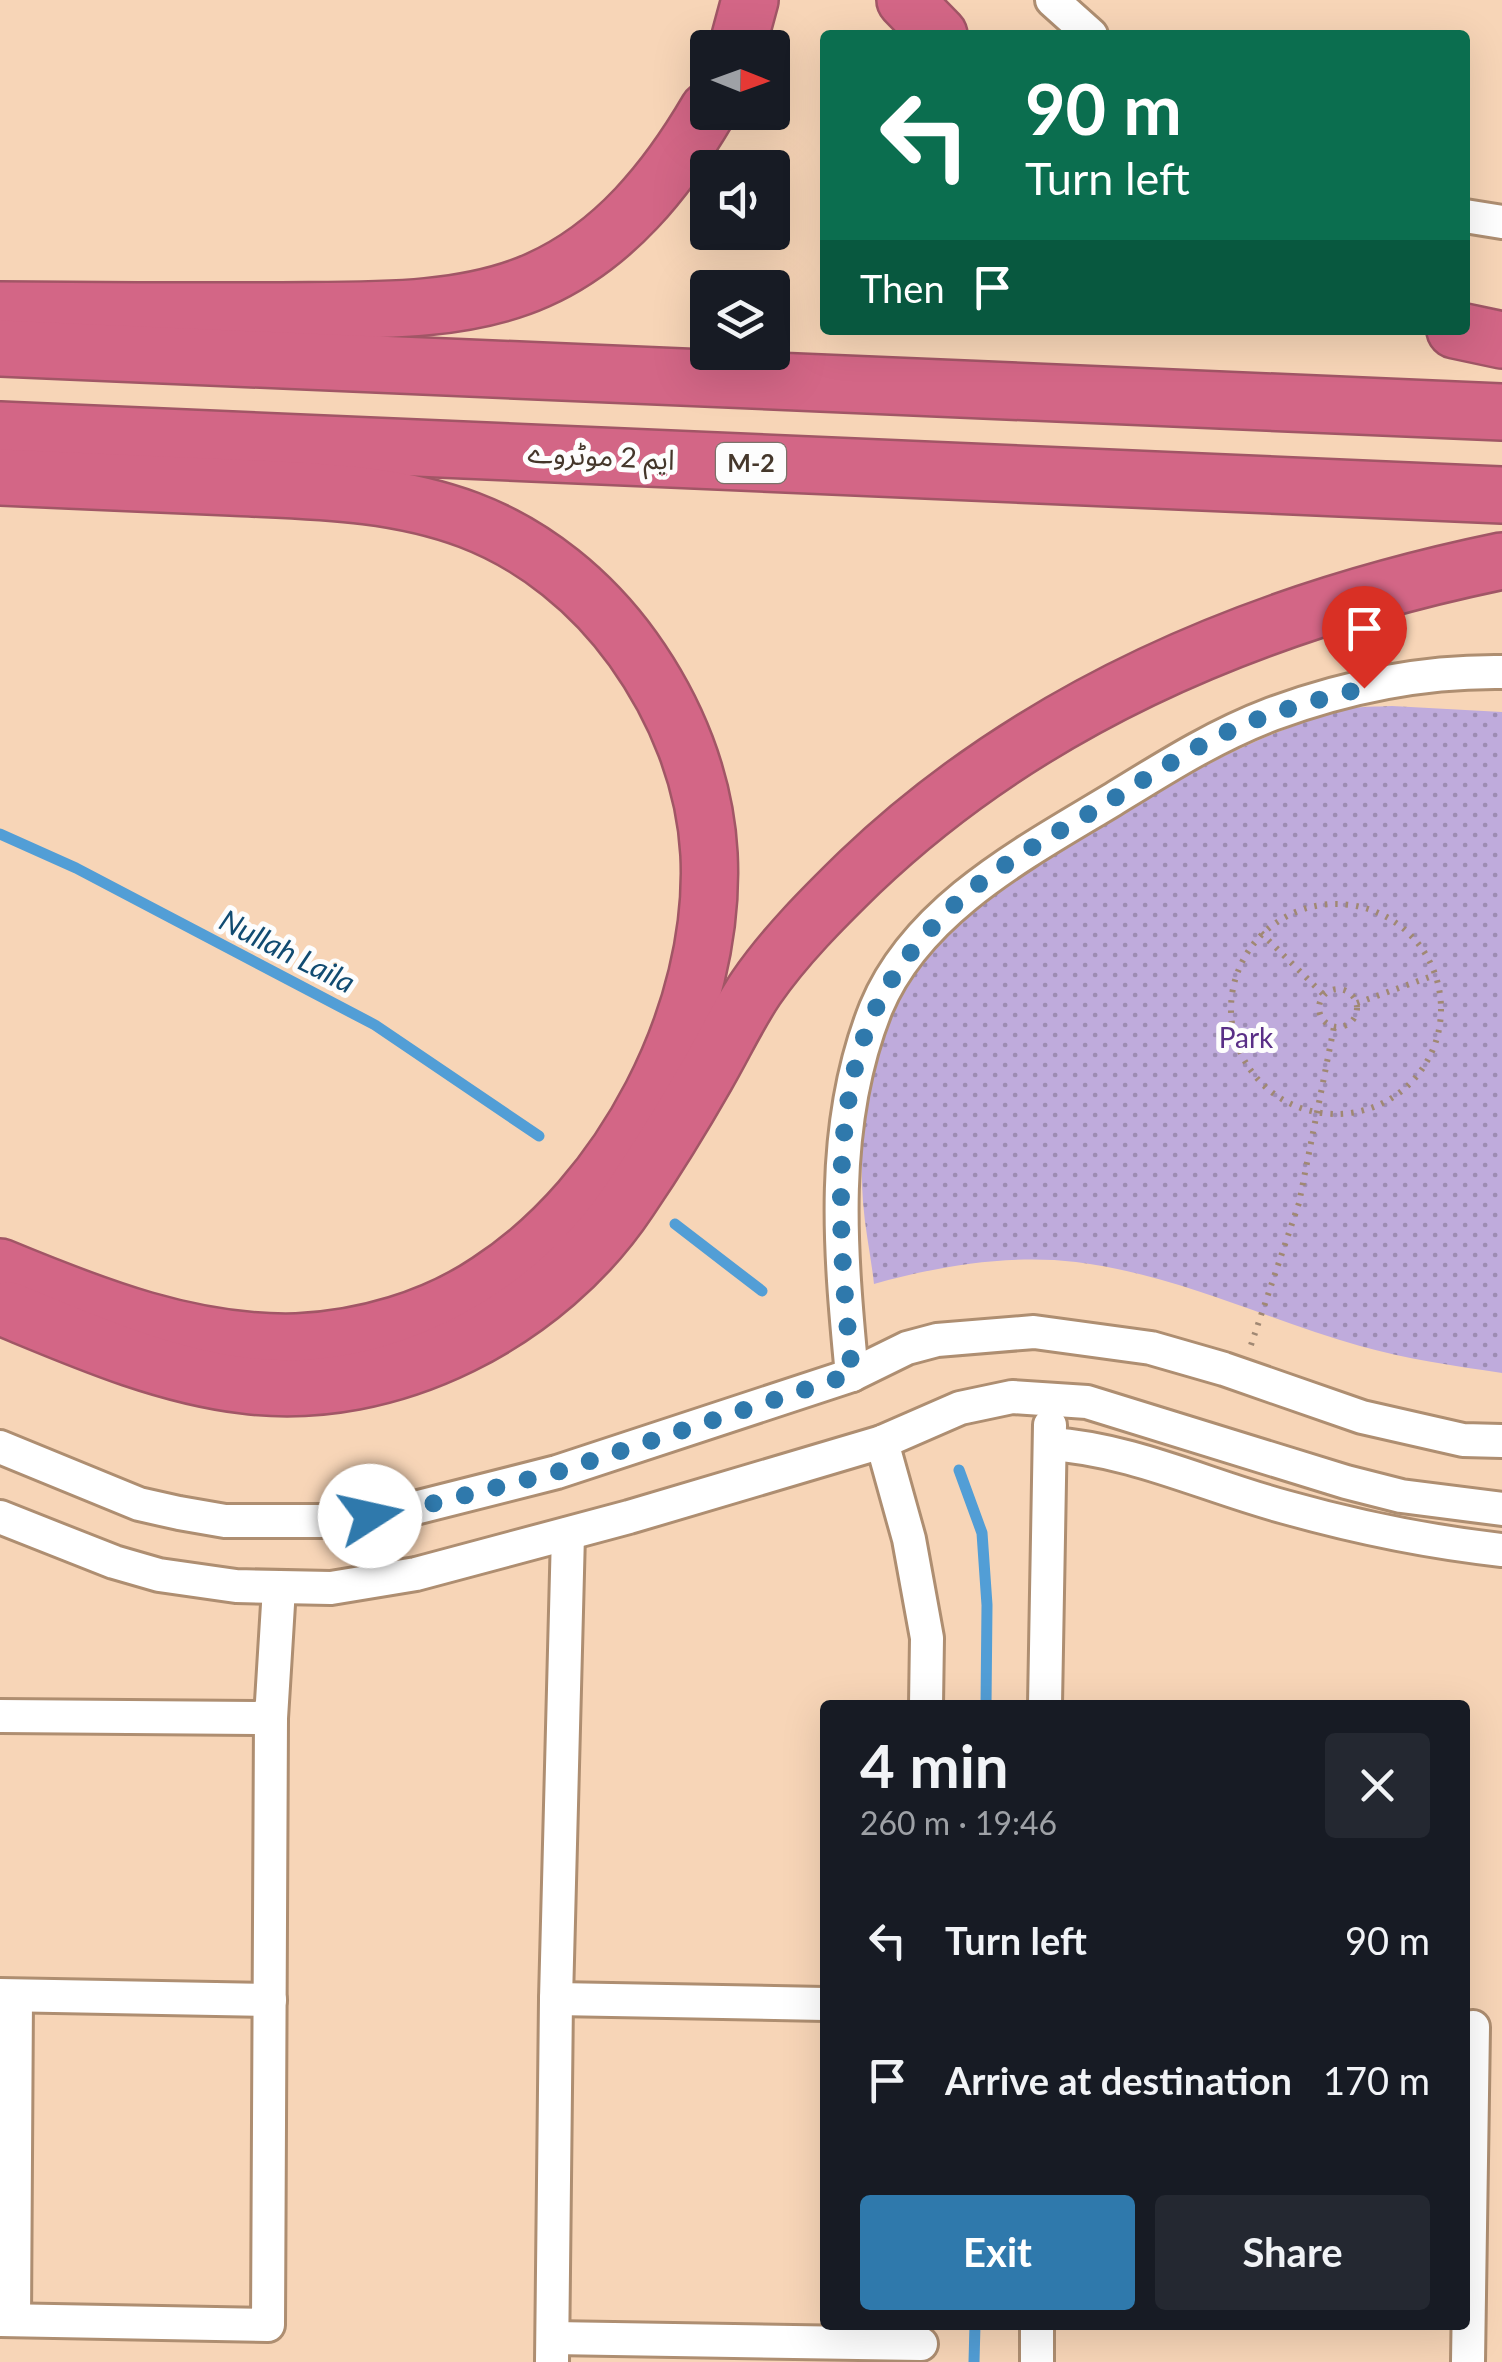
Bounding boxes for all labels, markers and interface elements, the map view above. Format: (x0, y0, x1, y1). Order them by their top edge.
north arrow (690, 30, 790, 130)
map controls (690, 30, 790, 370)
text: 90 m (1025, 66, 1182, 150)
icon: left (860, 70, 990, 200)
button: sound (690, 150, 790, 250)
text: Turn left (1025, 151, 1190, 205)
icon: arrive (965, 260, 1020, 315)
text: Then (860, 265, 945, 311)
button: layers (690, 270, 790, 370)
street label: ایم 2 موٹروے (526, 434, 676, 482)
road number: M-2 (716, 443, 786, 483)
pin (1322, 586, 1407, 689)
icon: arrive (1337, 601, 1392, 656)
water label: Nullah Laila (214, 901, 361, 1000)
park label: Park (1219, 1020, 1274, 1054)
position arrow (318, 1464, 422, 1568)
text: 4 min (860, 1729, 1009, 1801)
button: close (1325, 1733, 1430, 1838)
text: 260 m · 19:46 (860, 1803, 1057, 1842)
icon: left (860, 1913, 915, 1968)
text: Turn left (945, 1917, 1087, 1963)
text: 90 m (1345, 1917, 1430, 1963)
icon: arrive (860, 2053, 915, 2108)
text: Arrive at destination (945, 2057, 1292, 2103)
text: 170 m (1323, 2057, 1430, 2103)
button: Exit (860, 2195, 1135, 2310)
button: Share (1155, 2195, 1430, 2310)

